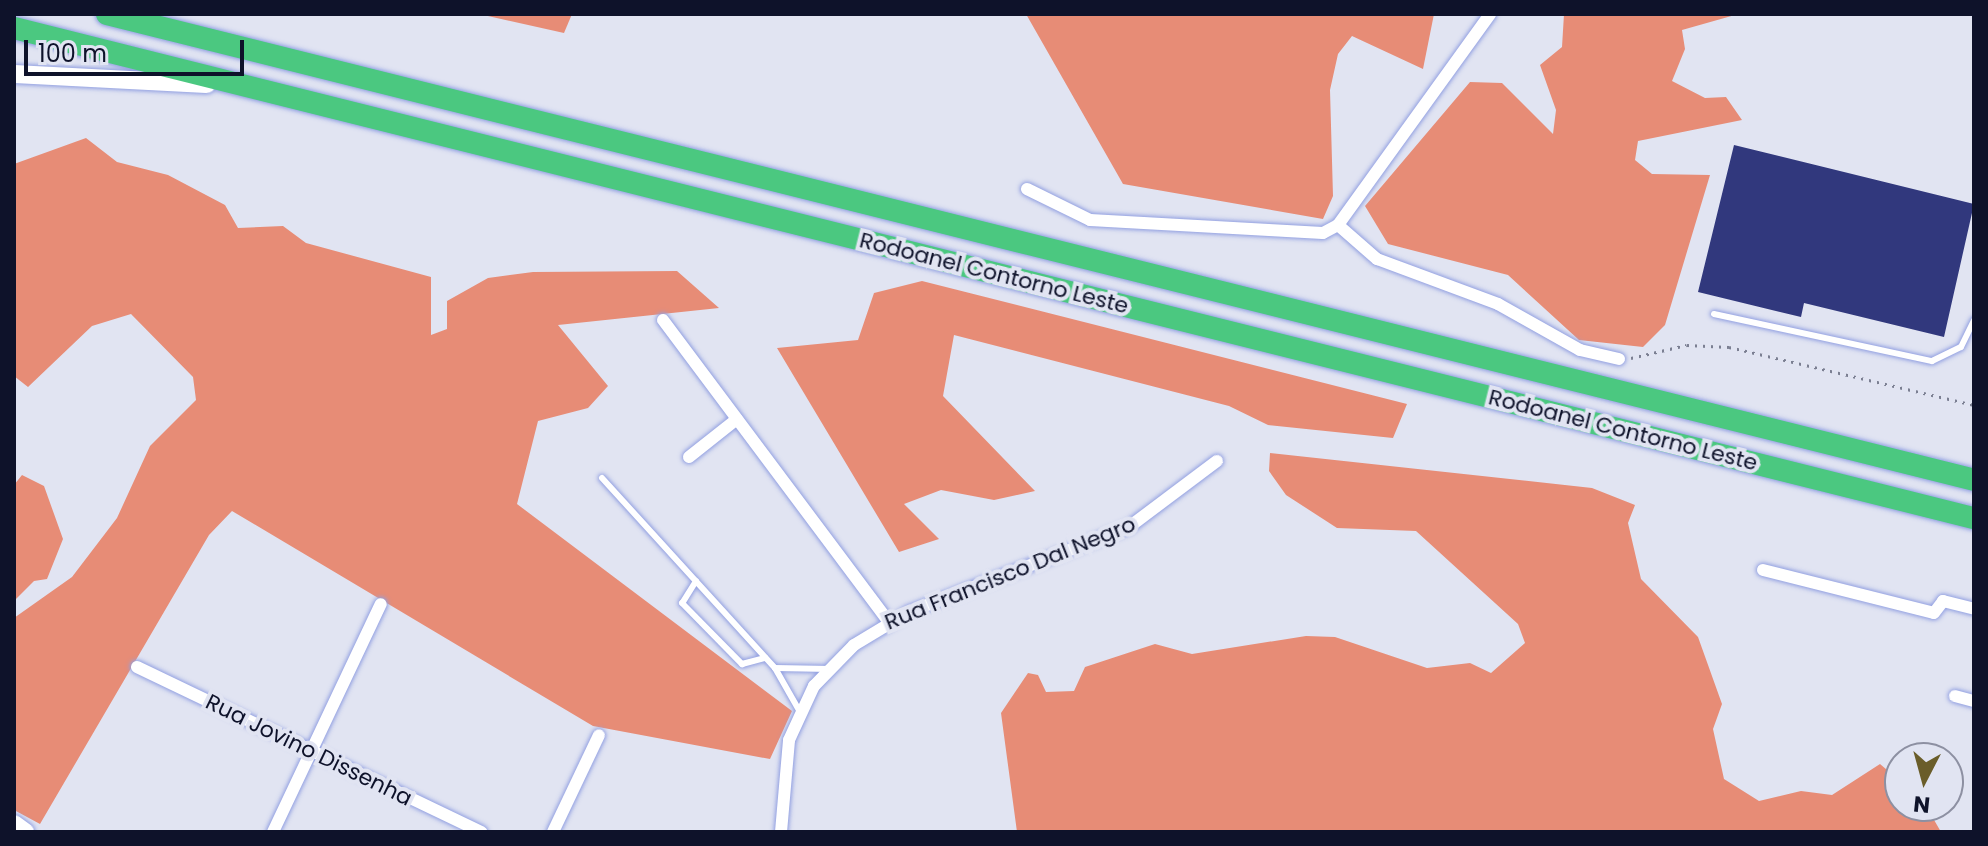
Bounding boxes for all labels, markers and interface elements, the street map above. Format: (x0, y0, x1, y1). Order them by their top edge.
scale bar (28, 24, 248, 74)
text: 100 m (38, 37, 107, 70)
street label: Rodoanel Contorno Leste (857, 227, 1131, 319)
street label: Rodoanel Contorno Leste (1486, 384, 1760, 476)
street label: Rua Francisco Dal Negro (881, 511, 1139, 635)
street label: Rua Jovino Dissenha (201, 689, 417, 811)
north arrow (1884, 742, 1964, 822)
text: N (1912, 788, 1932, 821)

